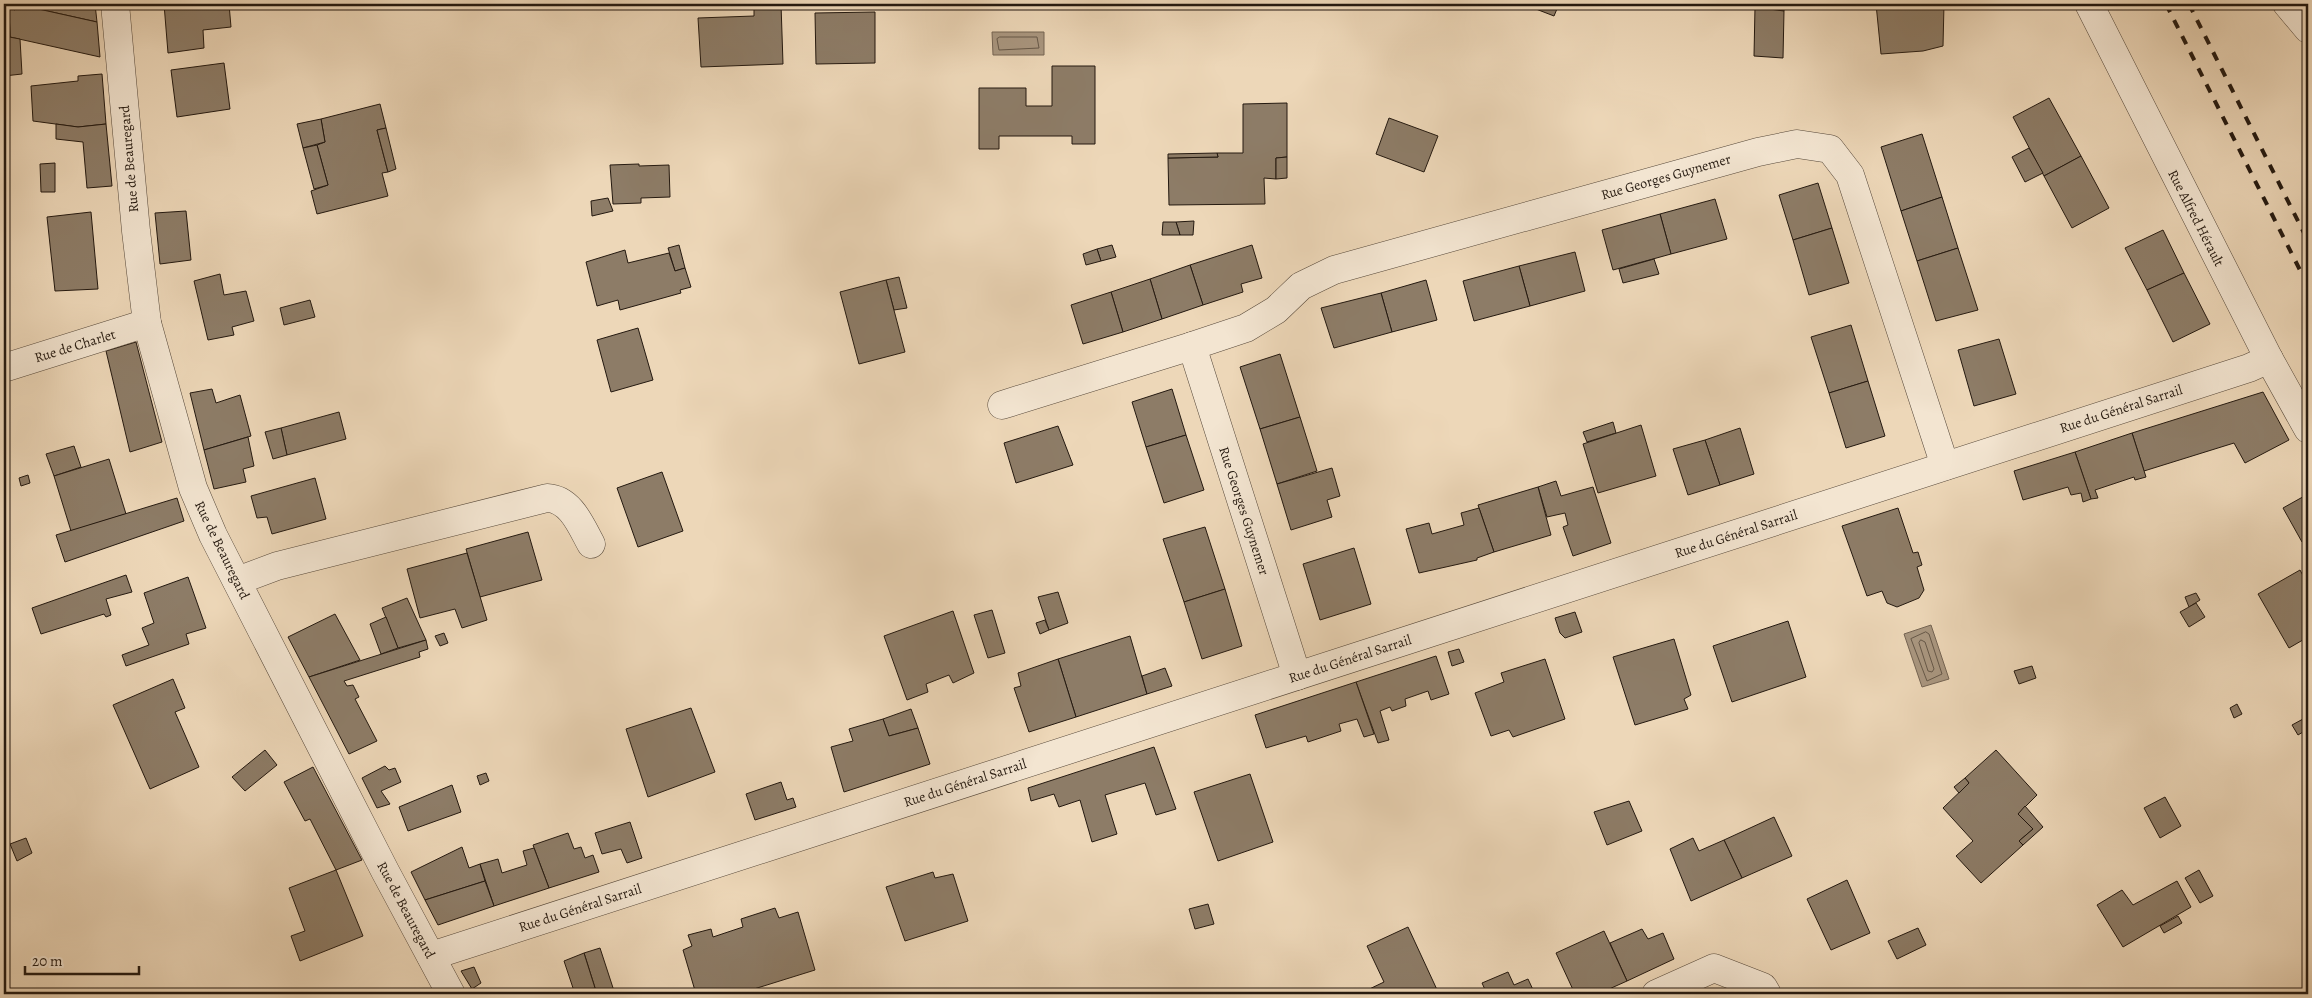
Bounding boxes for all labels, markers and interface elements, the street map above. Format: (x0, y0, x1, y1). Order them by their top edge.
street label: Rue de Beauregard (115, 104, 143, 213)
street label: Rue Georges Guynemer (1599, 149, 1734, 205)
street label: Rue Alfred Hérault (2163, 166, 2229, 270)
street label: Rue de Charlet (32, 325, 118, 367)
street label: Rue du Général Sarrail (2057, 380, 2185, 438)
street label: Rue Georges Guynemer (1214, 444, 1274, 578)
street label: Rue de Beauregard (190, 498, 254, 603)
street label: Rue du Général Sarrail (1672, 505, 1800, 563)
street label: Rue du Général Sarrail (1286, 630, 1414, 688)
street label: Rue du Général Sarrail (901, 754, 1029, 812)
street label: Rue de Beauregard (372, 858, 440, 962)
street label: Rue du Général Sarrail (516, 879, 644, 937)
scale bar (25, 943, 139, 975)
text: 20 m (32, 951, 63, 971)

